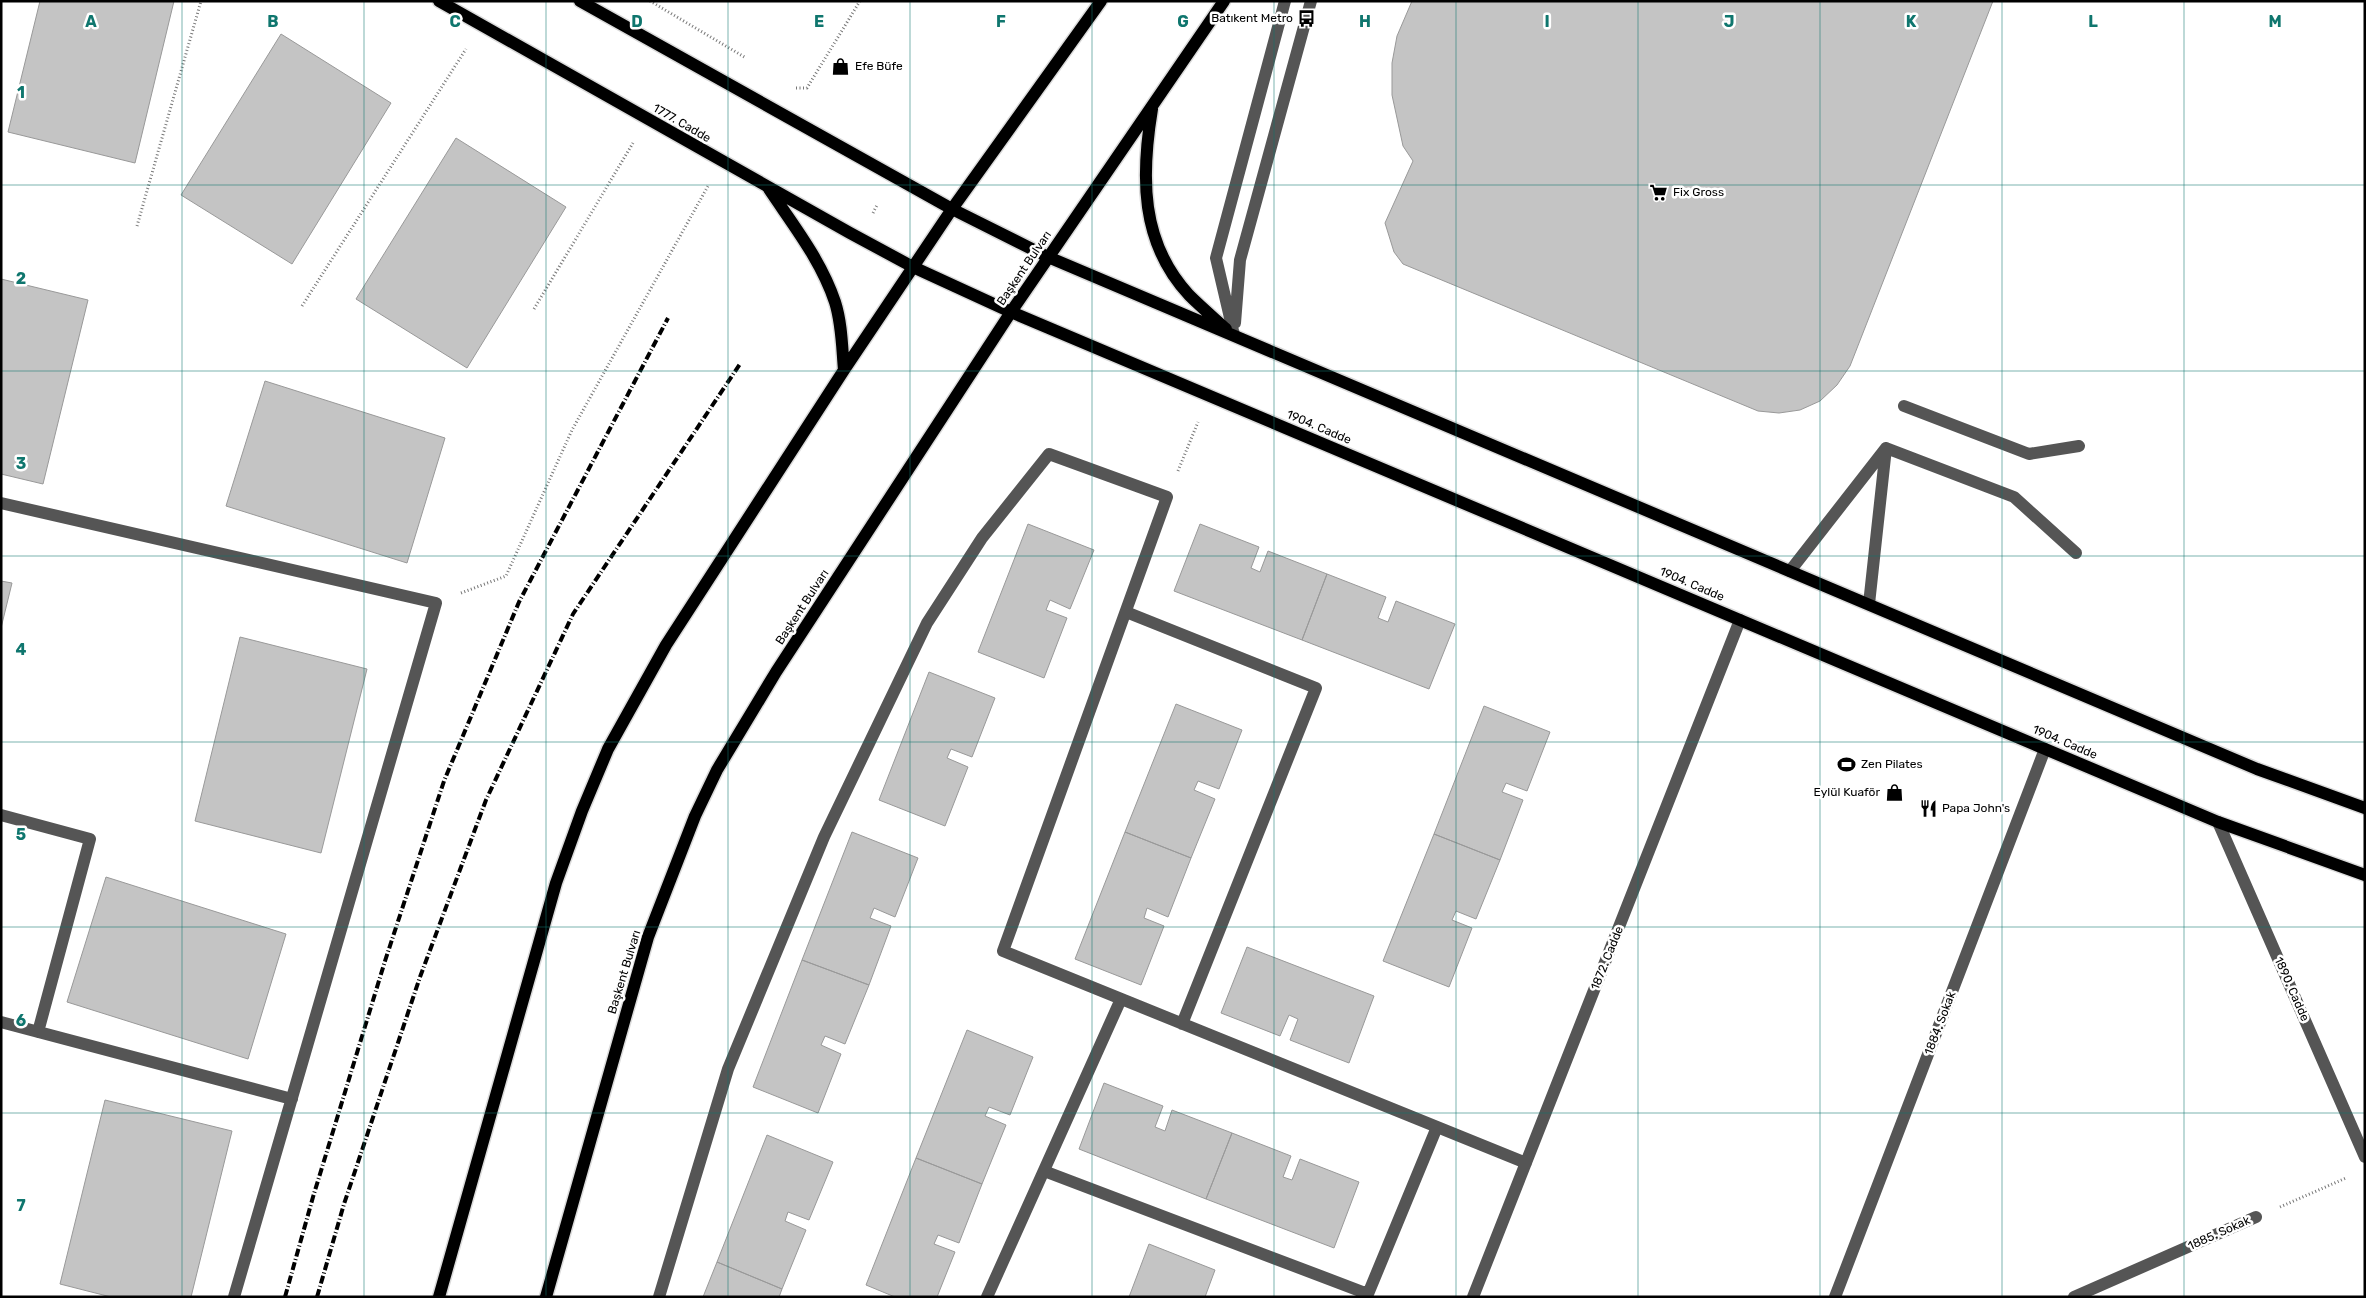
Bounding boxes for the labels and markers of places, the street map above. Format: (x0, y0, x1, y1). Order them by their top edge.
bus stop icon: Batıkent Metro (1297, 8, 1317, 28)
place label: Batıkent Metro (1211, 11, 1293, 25)
shop icon: Efe Büfe (831, 56, 851, 76)
place label: Efe Büfe (855, 59, 903, 73)
supermarket icon: Fix Gross (1649, 182, 1669, 202)
place label: Fix Gross (1673, 185, 1724, 199)
sports icon: Zen Pilates (1837, 754, 1857, 774)
place label: Zen Pilates (1861, 757, 1923, 771)
shop icon: Eylül Kuaför (1884, 782, 1904, 802)
place label: Eylül Kuaför (1814, 785, 1880, 799)
restaurant icon: Papa John's (1918, 798, 1938, 818)
place label: Papa John's (1942, 801, 2010, 815)

